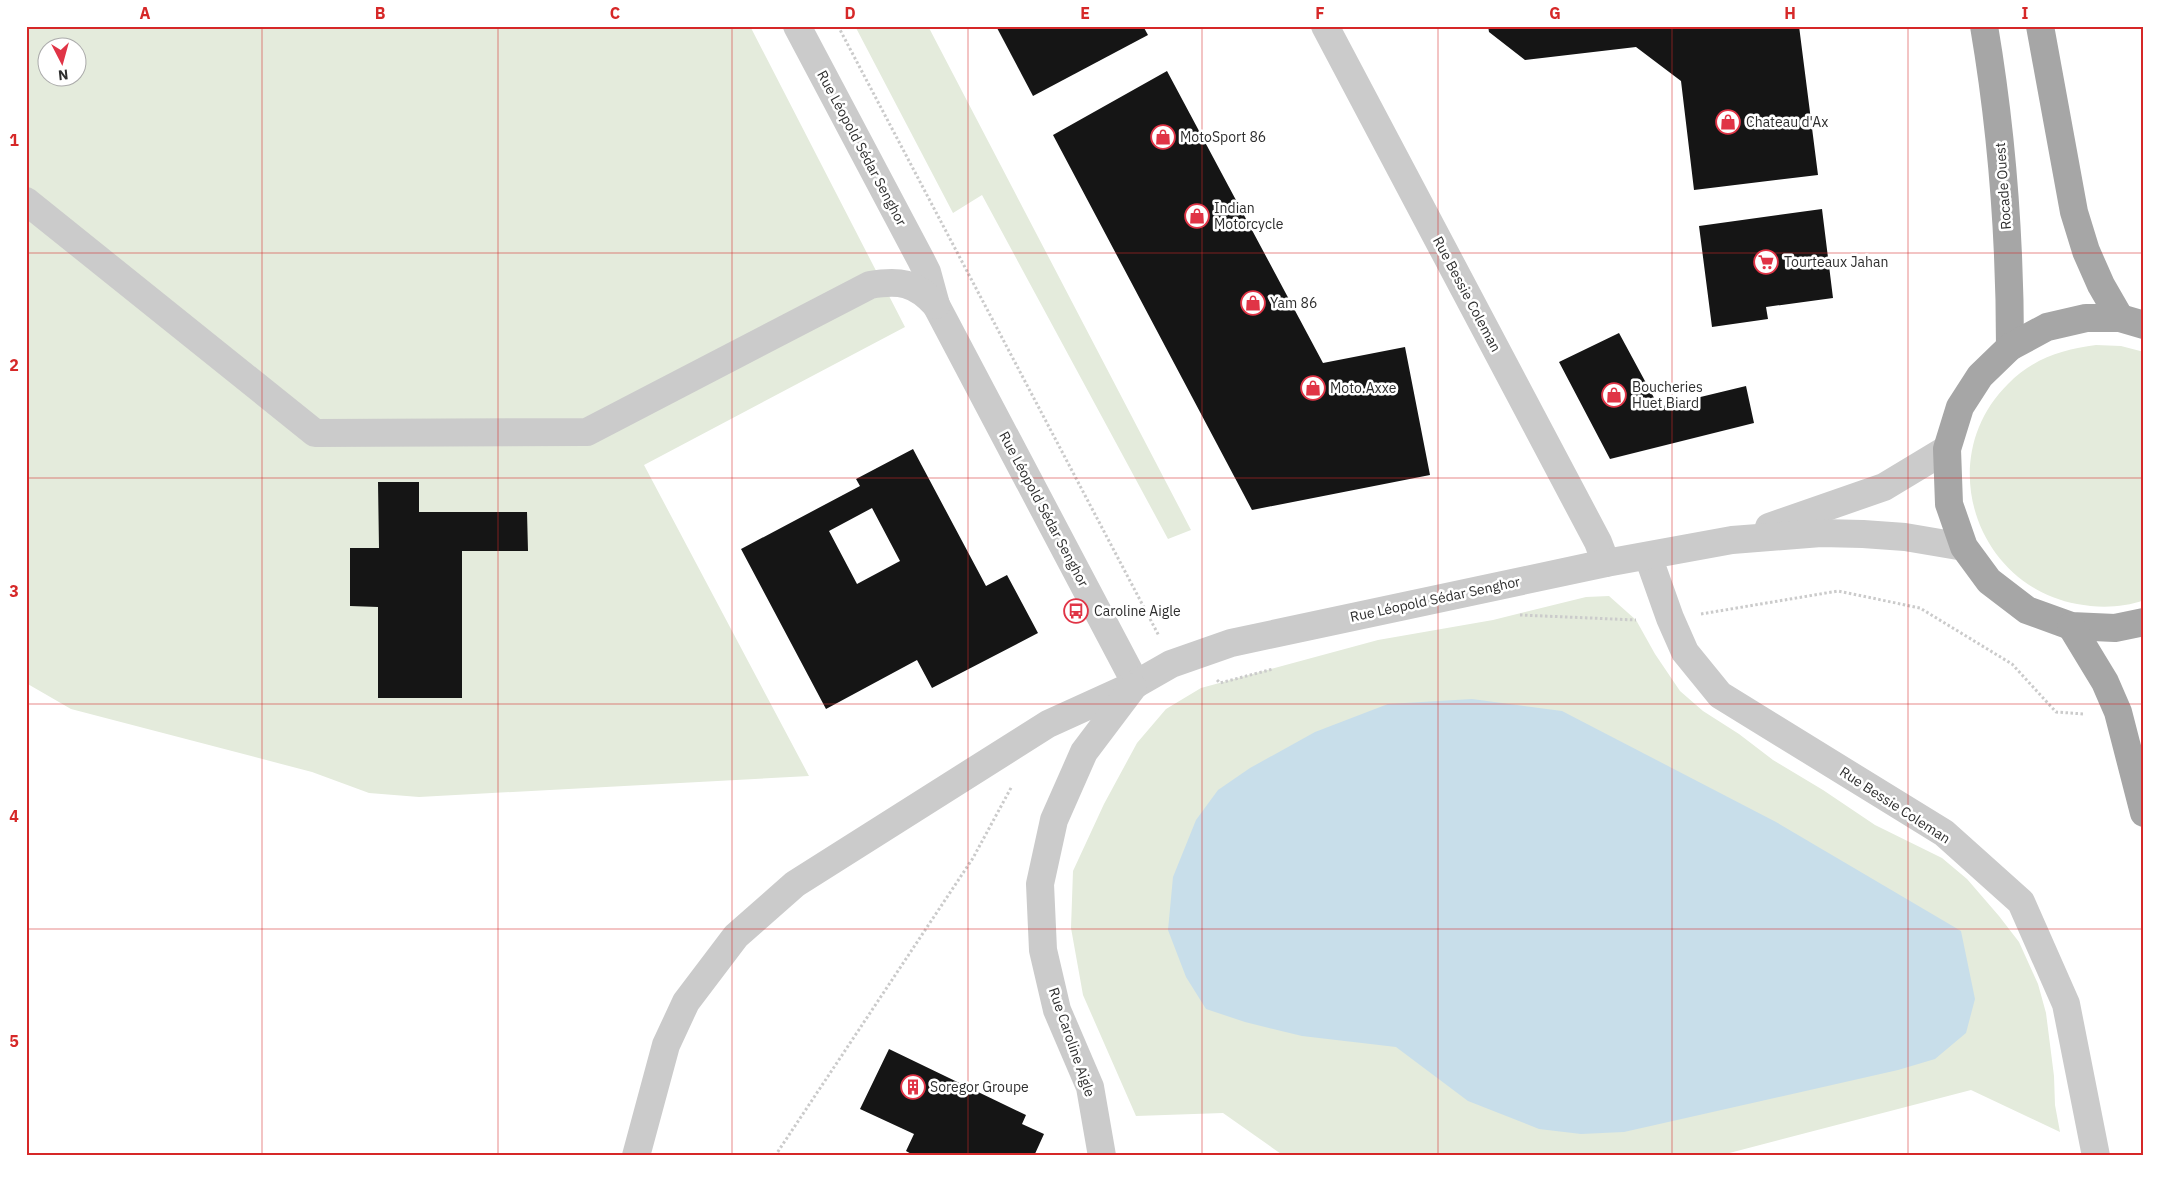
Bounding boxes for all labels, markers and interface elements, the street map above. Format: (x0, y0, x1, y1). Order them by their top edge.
text: A (140, 3, 151, 23)
text: B (375, 3, 386, 23)
text: C (610, 3, 620, 23)
text: D (844, 3, 856, 23)
text: E (1080, 3, 1090, 23)
text: F (1315, 3, 1325, 23)
text: G (1549, 3, 1561, 23)
text: H (1784, 3, 1796, 23)
text: I (2022, 3, 2029, 23)
north arrow (38, 38, 88, 88)
text: N (57, 65, 69, 84)
street label: Rue Léopold Sédar Senghor (813, 67, 911, 229)
shop icon: Chateau d'Ax (1715, 109, 1741, 135)
place label: Chateau d'Ax (1746, 113, 1828, 131)
shop icon: MotoSport 86 (1150, 124, 1176, 150)
place label: MotoSport 86 (1180, 128, 1266, 146)
text: 1 (9, 130, 19, 150)
street label: Rocade Ouest (1991, 142, 2015, 230)
place label: Indian Motorcycle (1214, 199, 1284, 233)
shop icon: Indian Motorcycle (1184, 203, 1210, 229)
street label: Rue Bessie Coleman (1429, 233, 1505, 355)
supermarket icon: Tourteaux Jahan (1753, 249, 1779, 275)
place label: Tourteaux Jahan (1784, 253, 1888, 271)
shop icon: Yam 86 (1240, 290, 1266, 316)
place label: Yam 86 (1270, 294, 1317, 312)
text: 2 (9, 355, 19, 375)
shop icon: Moto.Axxe (1300, 375, 1326, 401)
place label: Boucheries Huet Biard (1632, 378, 1703, 412)
place label: Moto.Axxe (1330, 379, 1397, 397)
shop icon: Boucheries Huet Biard (1601, 382, 1627, 408)
street label: Rue Léopold Sédar Senghor (995, 428, 1093, 590)
street label: Rue Léopold Sédar Senghor (1348, 572, 1522, 626)
text: 3 (9, 581, 19, 601)
bus stop icon: Caroline Aigle (1063, 598, 1089, 624)
place label: Caroline Aigle (1094, 602, 1181, 620)
street label: Rue Bessie Coleman (1836, 762, 1954, 848)
text: 4 (9, 806, 19, 826)
street label: Rue Caroline Aigle (1045, 985, 1099, 1099)
text: 5 (9, 1031, 19, 1051)
building icon: Soregor Groupe (900, 1074, 926, 1100)
place label: Soregor Groupe (930, 1078, 1029, 1096)

